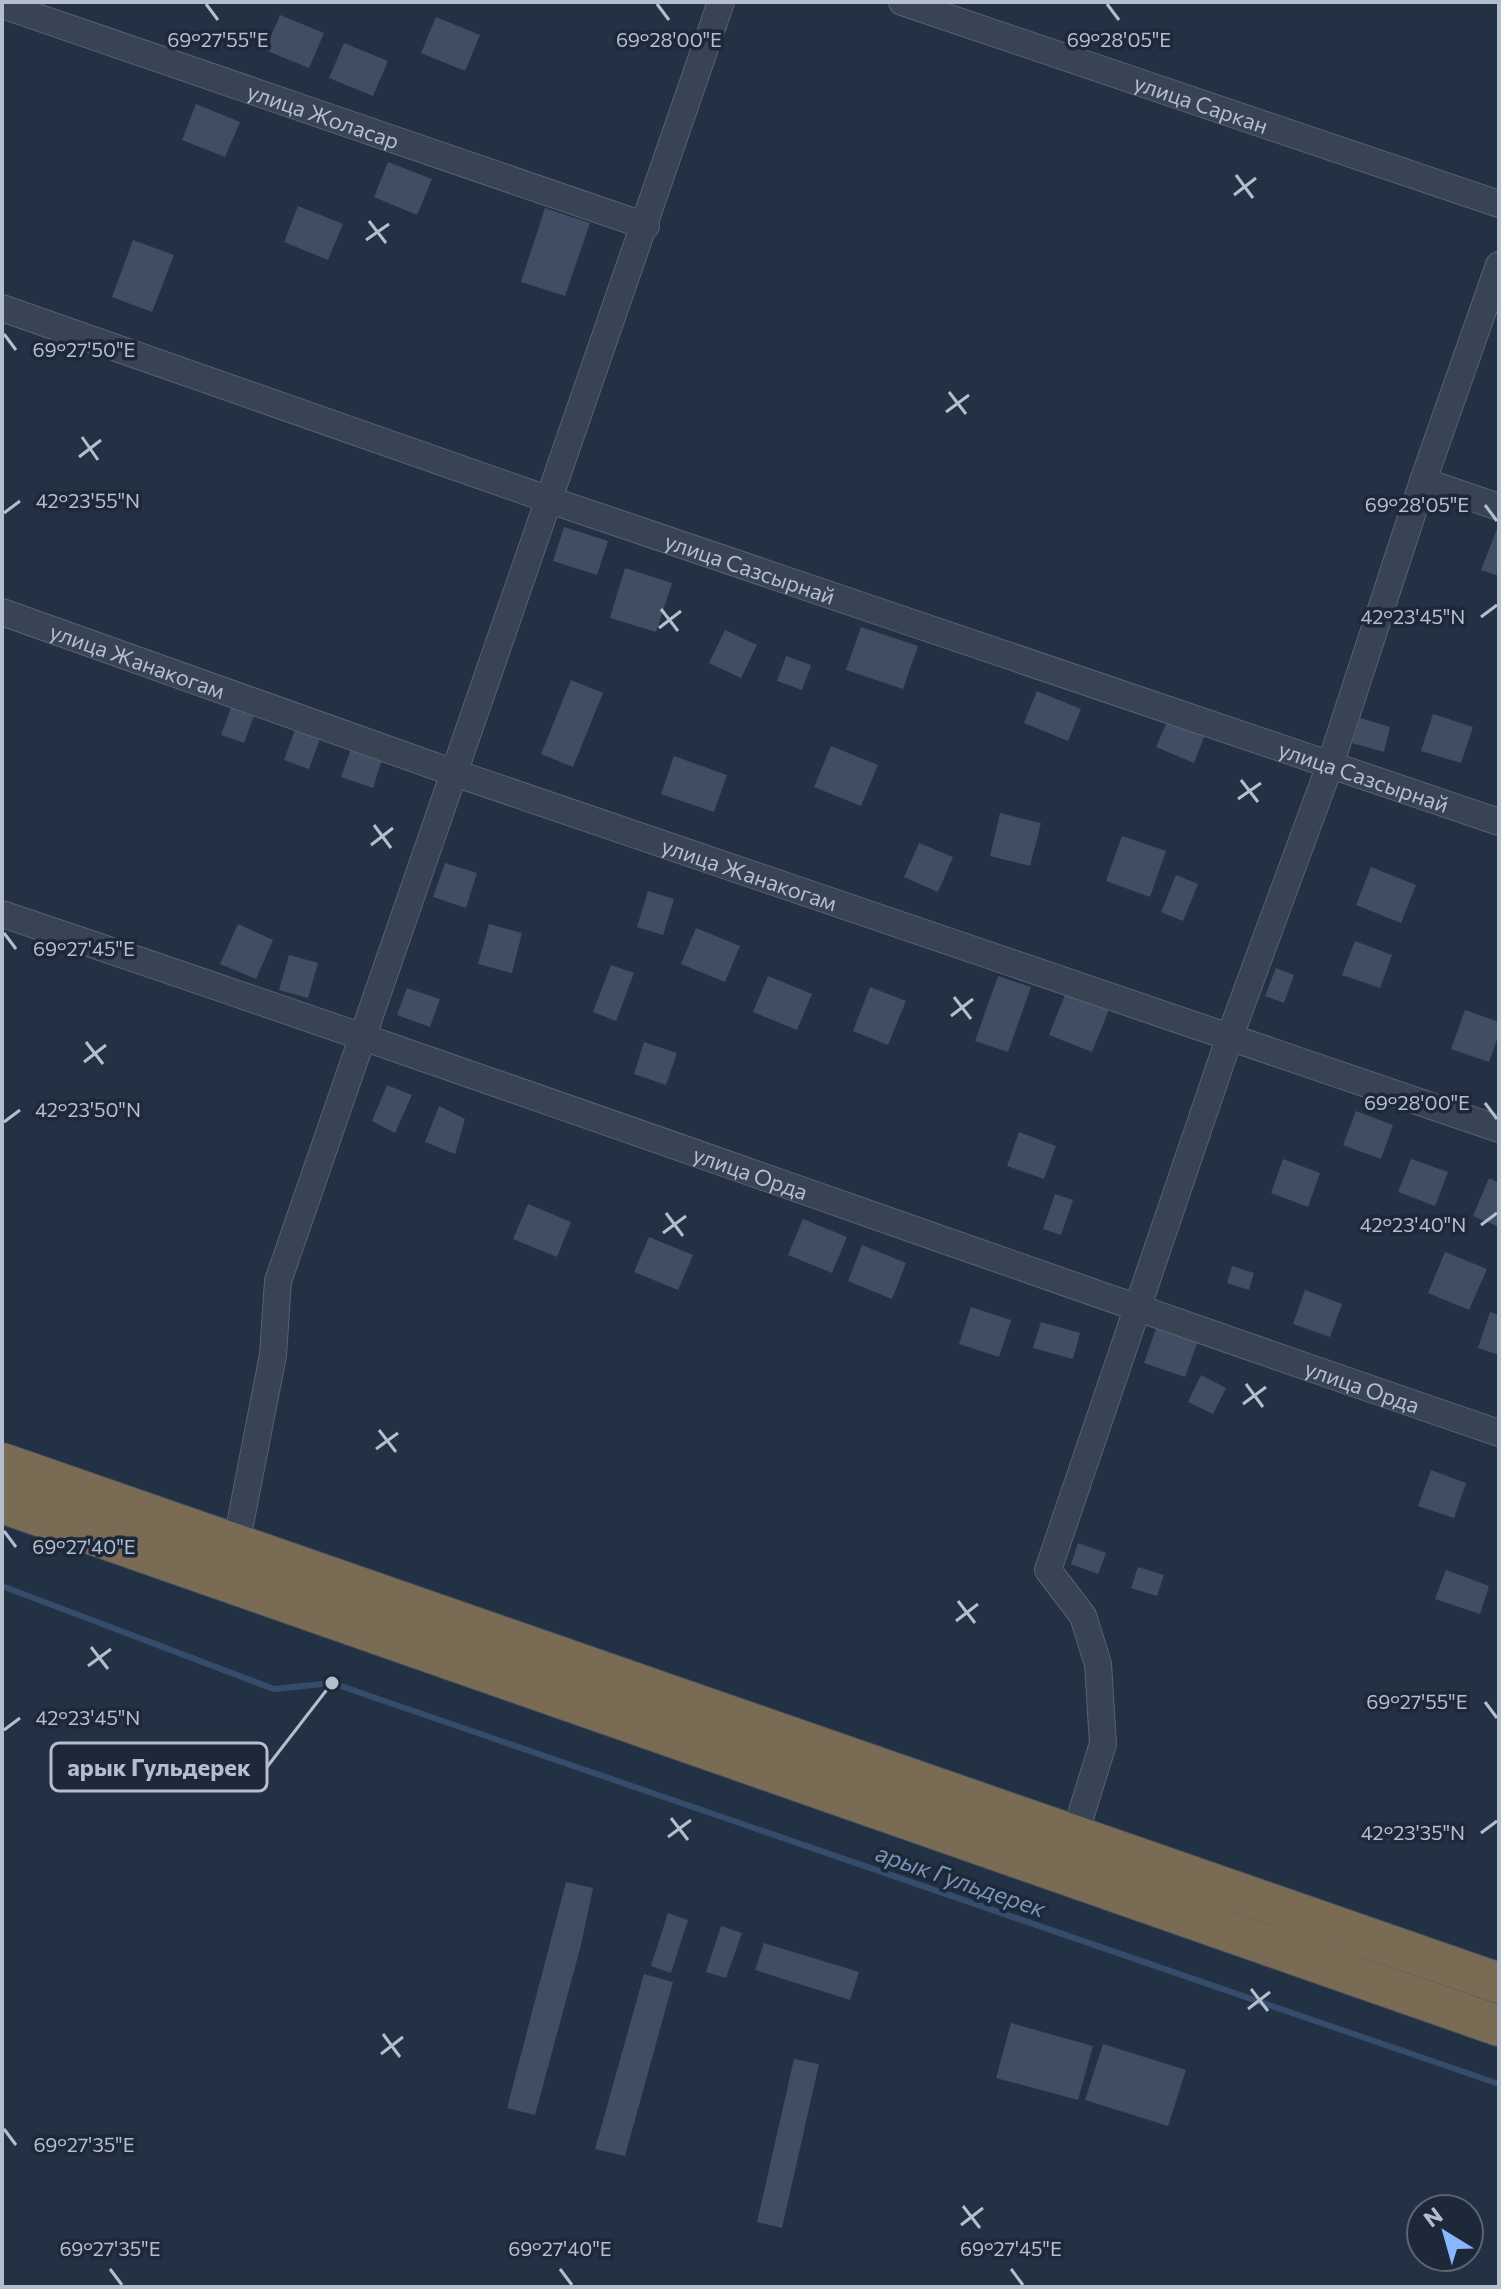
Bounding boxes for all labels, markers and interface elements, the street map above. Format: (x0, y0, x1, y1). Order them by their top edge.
text: 69°27'55"E (167, 27, 269, 51)
text: 69°28'00"E (616, 27, 722, 51)
text: 69°28'05"E (1067, 27, 1171, 51)
street label: улица Саркан (1131, 68, 1272, 138)
street label: улица Жоласар (244, 77, 403, 154)
text: 69°27'50"E (33, 337, 135, 361)
text: 42°23'55"N (36, 488, 140, 512)
text: 69°28'05"E (1365, 492, 1469, 516)
street label: улица Сазсырнай (662, 527, 839, 609)
text: 42°23'45"N (1361, 604, 1465, 628)
street label: улица Жанакогам (47, 617, 229, 704)
street label: улица Сазсырнай (1275, 735, 1452, 817)
street label: улица Жанакогам (658, 831, 841, 916)
text: 69°27'45"E (33, 936, 135, 960)
text: 69°28'00"E (1364, 1090, 1470, 1114)
text: 42°23'50"N (35, 1097, 141, 1121)
street label: улица Орда (690, 1140, 812, 1205)
text: 42°23'40"N (1360, 1212, 1466, 1236)
street label: улица Орда (1301, 1354, 1423, 1418)
text: 69°27'40"E (32, 1534, 136, 1558)
text: 69°27'55"E (1366, 1689, 1468, 1713)
text: 42°23'45"N (36, 1705, 140, 1729)
callout: арык Гульдерек (51, 1743, 267, 1791)
text: арык Гульдерек (67, 1752, 251, 1781)
text: 42°23'35"N (1361, 1820, 1465, 1844)
water label: арык Гульдерек (872, 1837, 1051, 1923)
text: 69°27'35"E (33, 2132, 135, 2156)
north arrow (1405, 2193, 1485, 2273)
text: N (1418, 2201, 1447, 2232)
text: 69°27'35"E (59, 2236, 161, 2260)
text: 69°27'40"E (508, 2236, 612, 2260)
text: 69°27'45"E (960, 2236, 1062, 2260)

